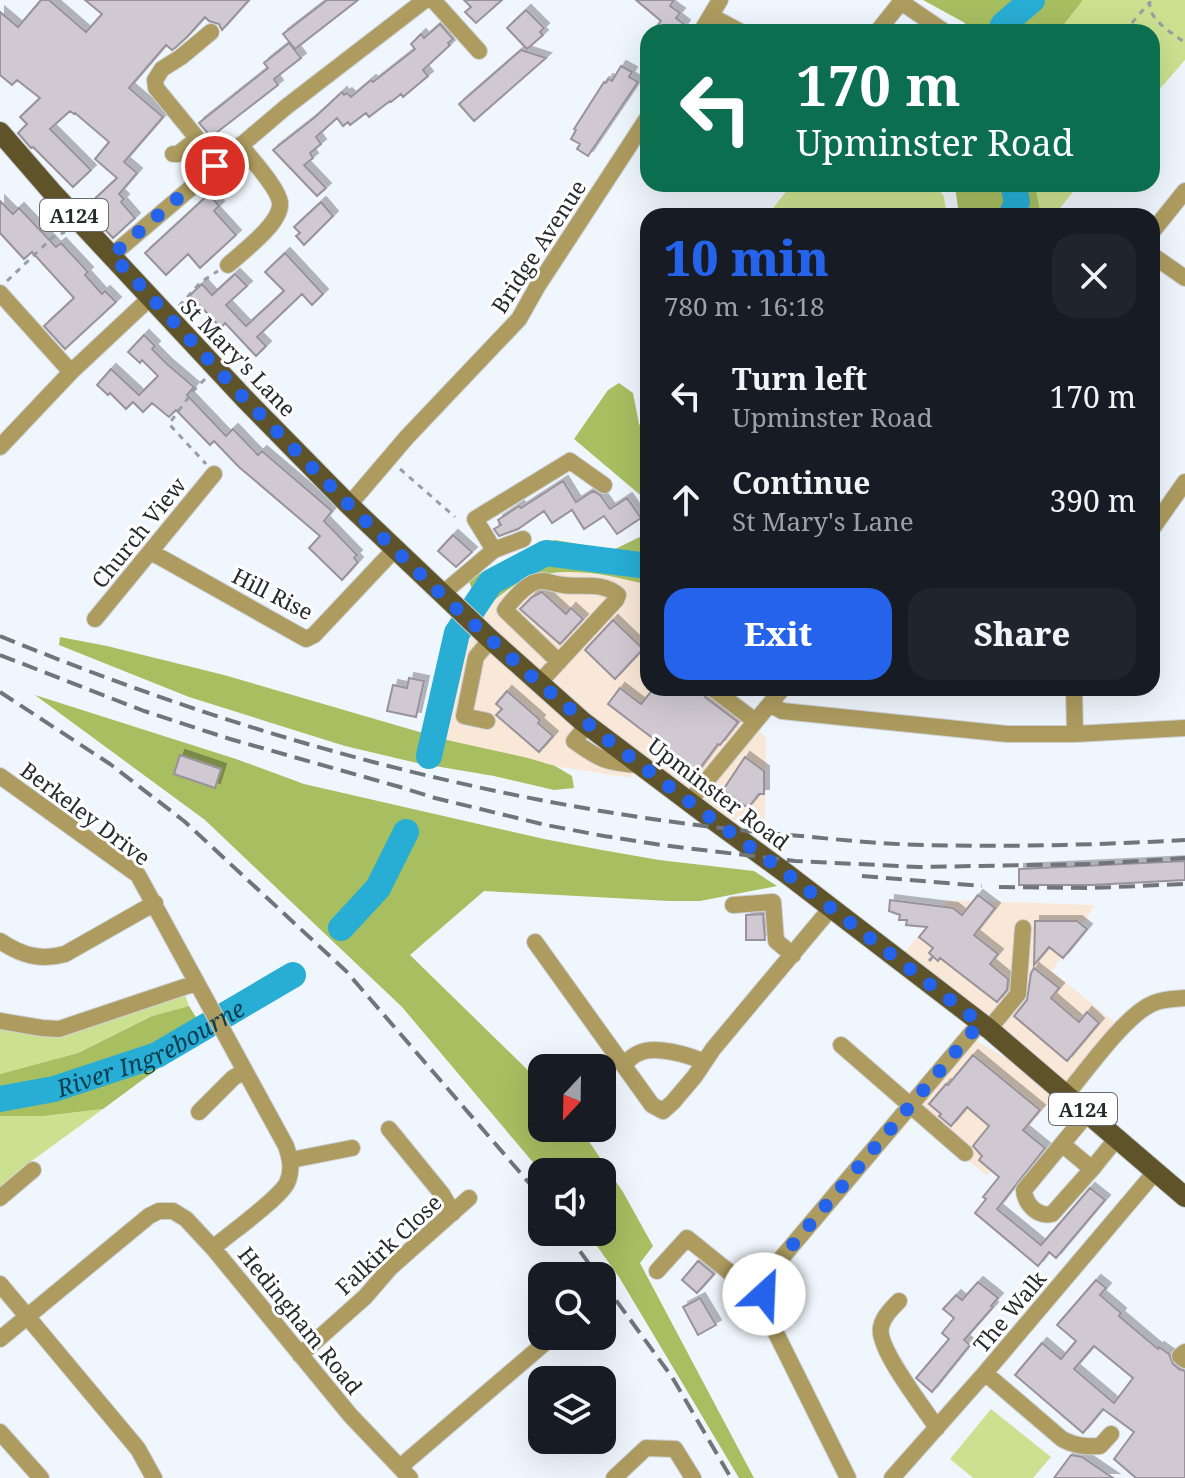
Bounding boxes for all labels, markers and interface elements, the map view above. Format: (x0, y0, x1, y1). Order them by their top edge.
text: 170 m (796, 46, 961, 122)
icon: left (664, 56, 768, 160)
text: Upminster Road (796, 118, 1074, 167)
pin (181, 132, 249, 200)
icon: arrive (193, 144, 237, 188)
street label: Bridge Avenue (484, 174, 592, 318)
road number: A124 (40, 199, 108, 231)
text: 10 min (664, 225, 829, 290)
button: close (1052, 234, 1136, 318)
text: 780 m · 16:18 (664, 288, 825, 324)
street label: St Mary's Lane (175, 291, 303, 423)
text: Turn left (732, 358, 867, 399)
icon: left (664, 374, 708, 418)
text: 170 m (1050, 376, 1136, 417)
text: Upminster Road (732, 399, 933, 435)
text: Continue (732, 462, 870, 503)
street label: Church View (84, 470, 192, 594)
icon: ahead (664, 478, 708, 522)
text: 390 m (1050, 480, 1136, 521)
text: St Mary's Lane (732, 503, 914, 539)
street label: Hill Rise (227, 560, 319, 626)
button: Exit (664, 588, 892, 680)
button: Share (908, 588, 1136, 680)
street label: Upminster Road (642, 730, 796, 856)
street label: Berkeley Drive (15, 754, 157, 872)
water label: River Ingrebourne (51, 991, 250, 1104)
north arrow (528, 1054, 616, 1142)
map controls (528, 1054, 616, 1454)
road number: A124 (1049, 1093, 1117, 1125)
button: sound (528, 1158, 616, 1246)
street label: Falkirk Close (328, 1187, 448, 1301)
street label: Hedingham Road (232, 1240, 370, 1400)
position arrow (722, 1252, 806, 1336)
button: search (528, 1262, 616, 1350)
street label: The Walk (966, 1264, 1052, 1358)
button: layers (528, 1366, 616, 1454)

